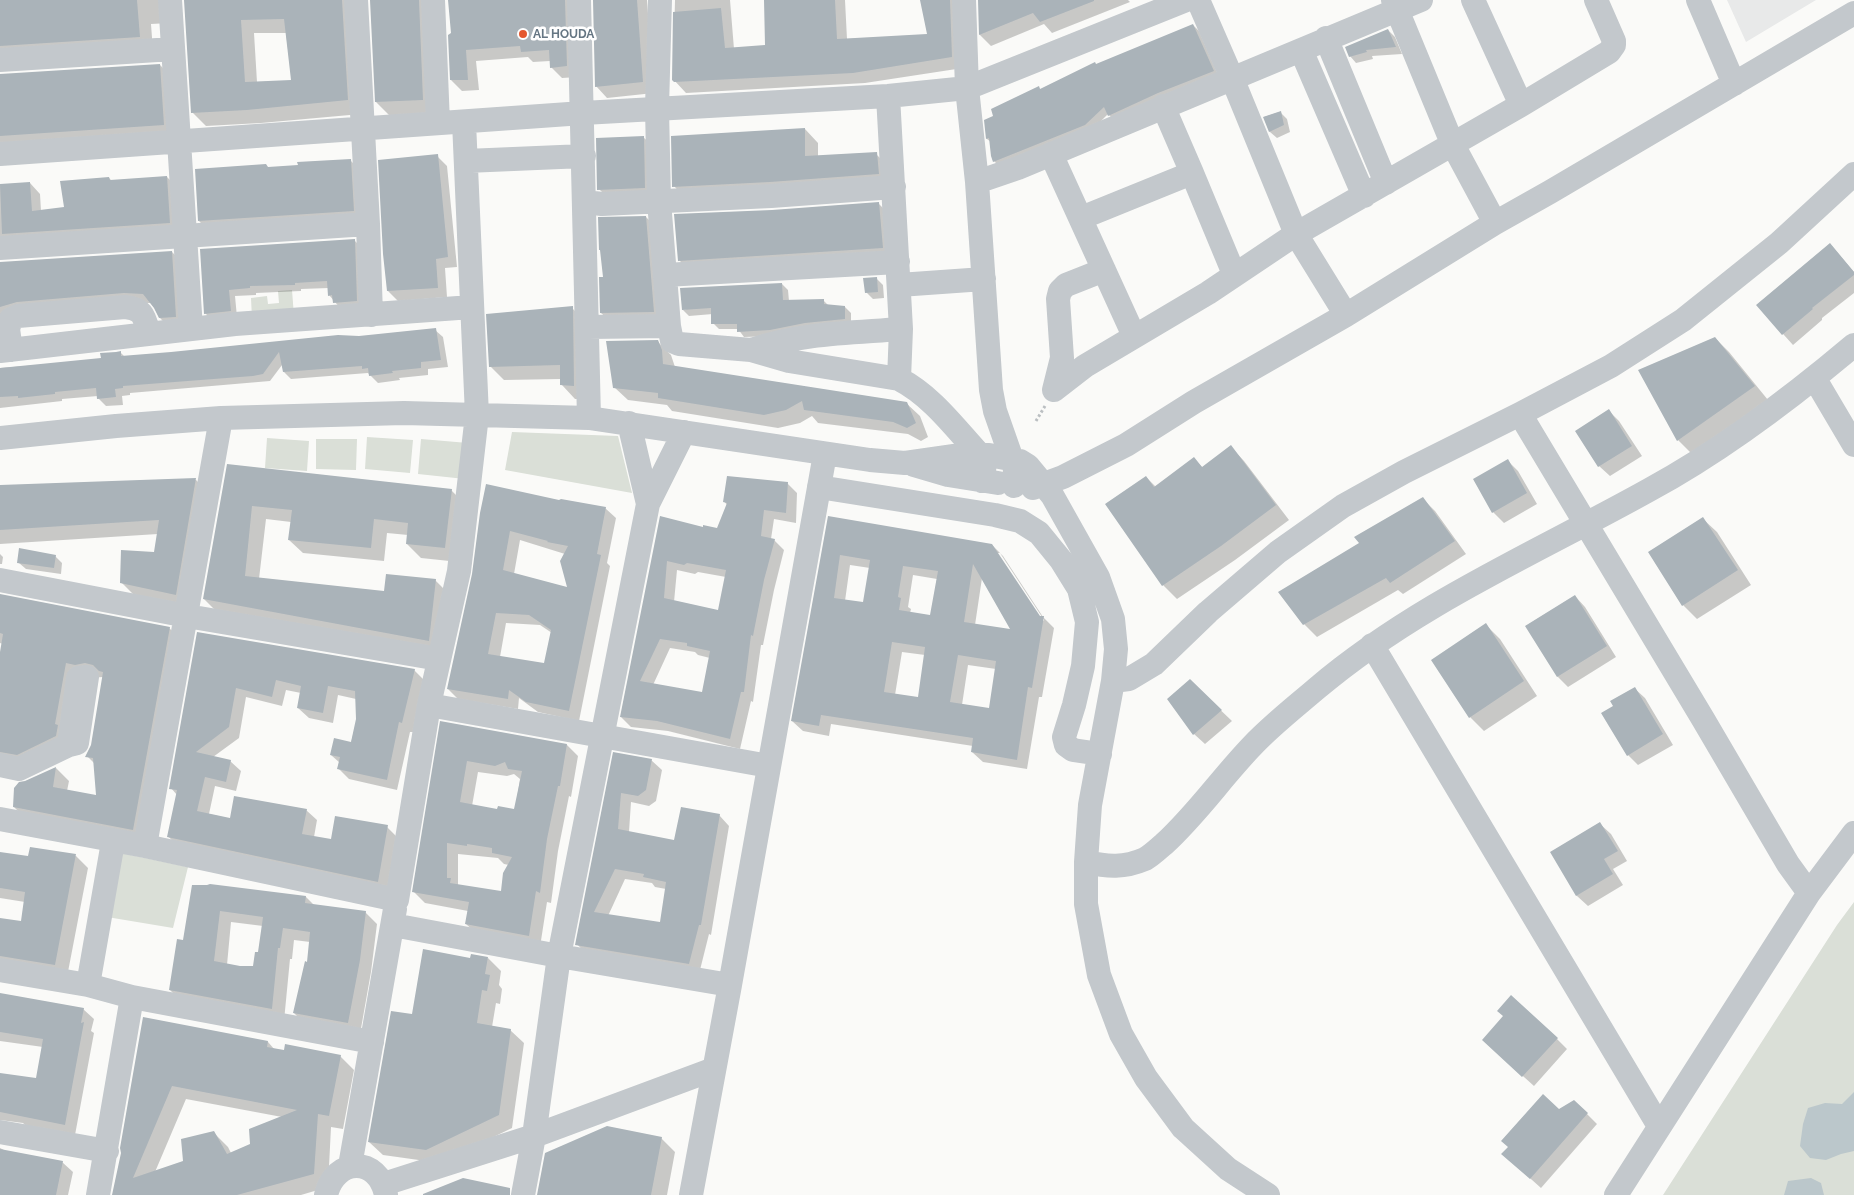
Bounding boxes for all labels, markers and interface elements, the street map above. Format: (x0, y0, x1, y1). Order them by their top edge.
place label: AL HOUDA (533, 27, 594, 41)
marker: AL HOUDA (517, 28, 529, 40)

